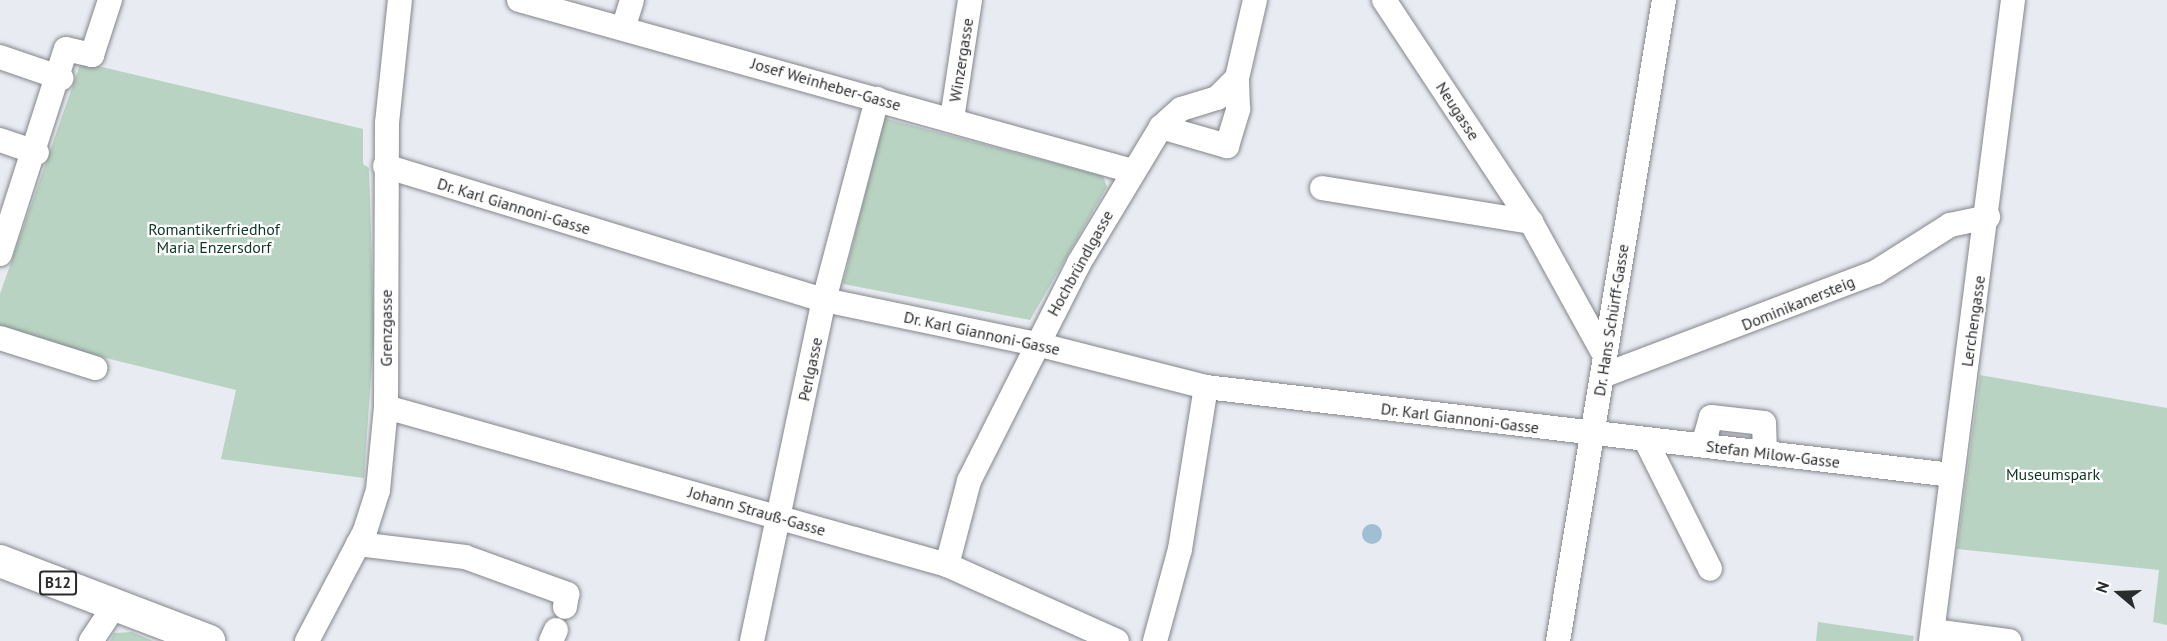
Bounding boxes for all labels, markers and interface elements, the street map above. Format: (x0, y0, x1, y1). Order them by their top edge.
street label: Winzergasse (945, 17, 977, 103)
street label: Josef Weinheber-Gasse (749, 53, 903, 115)
street label: Neugasse (1432, 78, 1484, 144)
street label: Dr. Karl Giannoni-Gasse (434, 173, 594, 239)
street label: Hochbründlgasse (1043, 207, 1117, 319)
park label: Romantikerfriedhof Maria Enzersdorf (148, 219, 280, 257)
street label: Dr. Hans Schürff-Gasse (1589, 242, 1633, 398)
street label: Dominikanersteig (1739, 272, 1857, 334)
street label: Lerchengasse (1957, 274, 1989, 368)
street label: Grenzgasse (376, 289, 396, 367)
street label: Dr. Karl Giannoni-Gasse (902, 307, 1062, 359)
street label: Perlgasse (794, 335, 826, 403)
street label: Dr. Karl Giannoni-Gasse (1379, 399, 1541, 437)
street label: Stefan Milow-Gasse (1705, 436, 1841, 472)
park label: Museumspark (2006, 464, 2100, 484)
street label: Johann Strauß-Gasse (686, 482, 828, 540)
north arrow (2089, 563, 2149, 623)
road number: B12 (38, 571, 78, 595)
text: N (2091, 579, 2113, 595)

